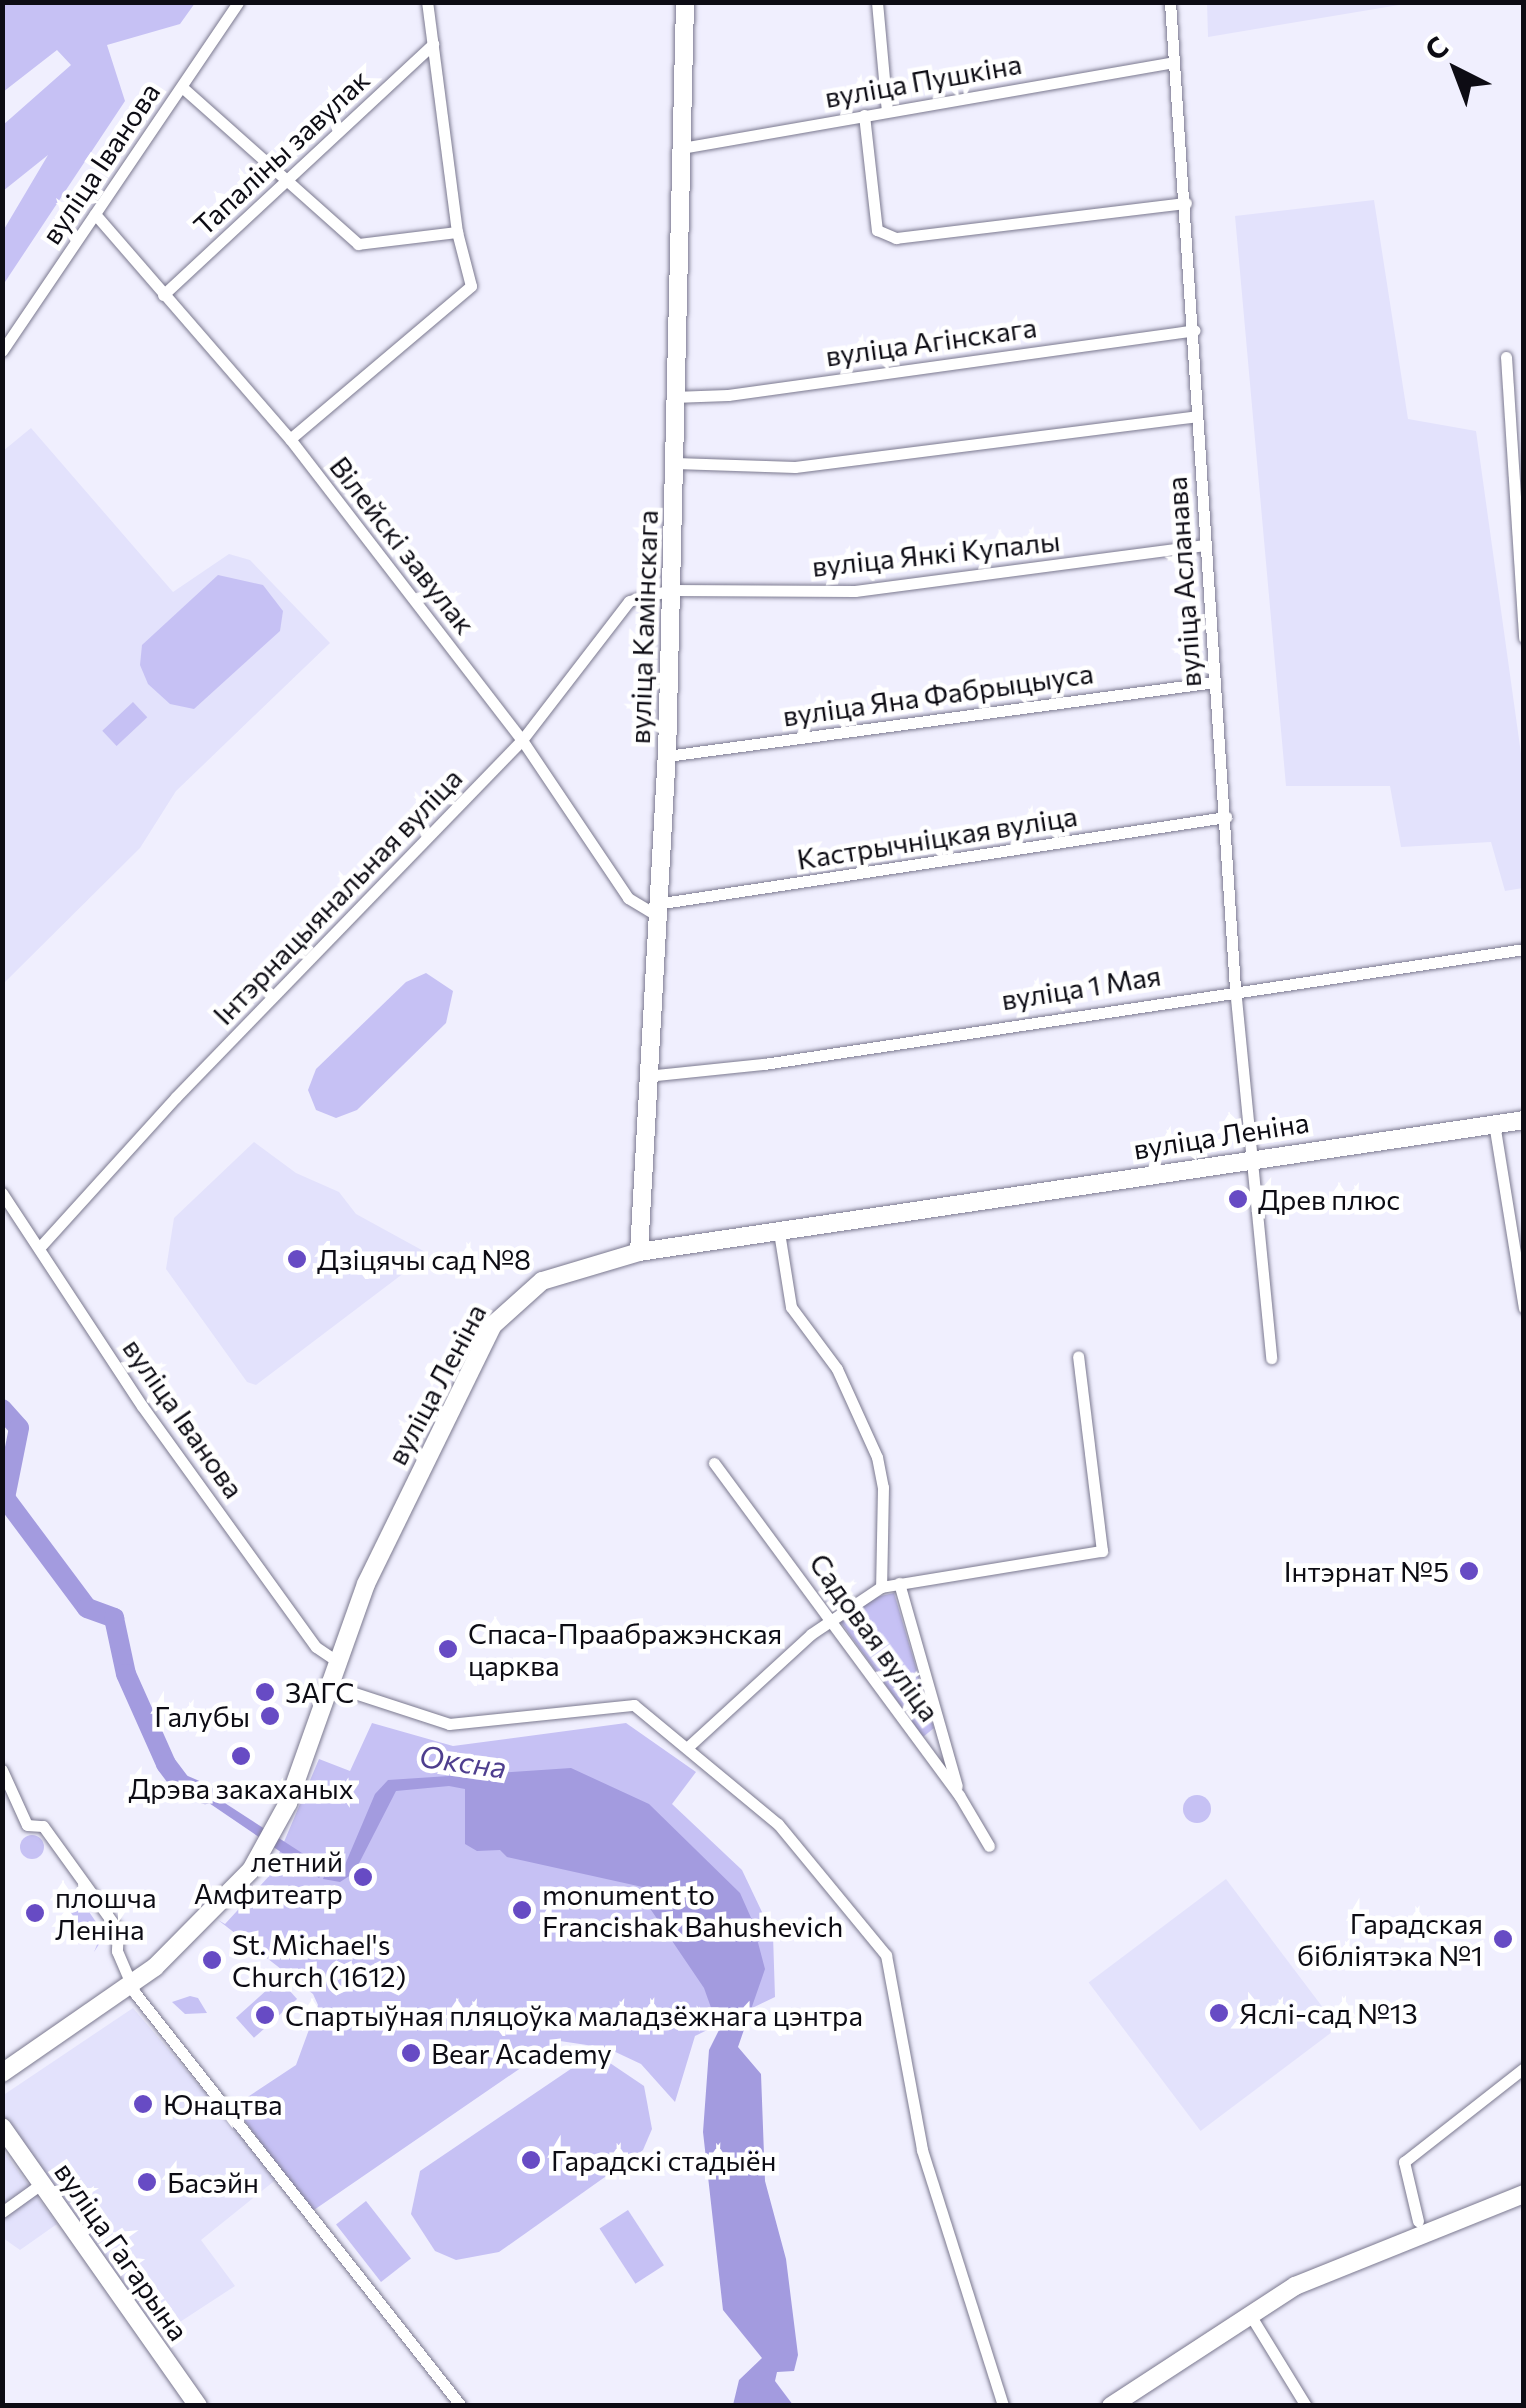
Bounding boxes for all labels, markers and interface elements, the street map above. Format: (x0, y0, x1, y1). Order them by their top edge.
north arrow (1406, 20, 1506, 120)
text: С (1417, 29, 1454, 67)
street label: вуліца Пушкіна (822, 46, 1024, 114)
street label: Тапаліны завулак (186, 62, 376, 242)
street label: вуліца Іванова (34, 76, 166, 250)
street label: вуліца Агінскага (823, 310, 1039, 372)
street label: Вілейскі завулак (323, 450, 483, 640)
street label: вуліца Асланава (1159, 476, 1207, 688)
street label: вуліца Камінскага (622, 509, 664, 745)
street label: вуліца Янкі Купалы (810, 523, 1062, 583)
street label: вуліца Яна Фабрыцыуса (780, 656, 1096, 732)
street label: Інтэрнацыянальная вуліца (206, 761, 468, 1031)
street label: Кастрычніцкая вуліца (794, 798, 1080, 876)
street label: вуліца 1 Мая (999, 958, 1163, 1016)
street label: вуліца Леніна (1131, 1105, 1311, 1165)
place label: Древ плюс (1258, 1182, 1400, 1216)
marker: Древ плюс (1227, 1188, 1249, 1210)
place label: Дзіцячы сад №8 (317, 1242, 531, 1276)
marker: Дзіцячы сад №8 (286, 1248, 308, 1270)
street label: вуліца Леніна (380, 1298, 492, 1470)
street label: вуліца Іванова (117, 1332, 251, 1504)
street label: Садовая вуліца (803, 1547, 947, 1727)
place label: Інтэрнат №5 (1284, 1554, 1449, 1588)
marker: Інтэрнат №5 (1458, 1560, 1480, 1582)
place label: Спаса-Праабражэнская царква (468, 1616, 782, 1682)
marker: Спаса-Праабражэнская царква (437, 1638, 459, 1660)
place label: ЗАГС (285, 1675, 354, 1709)
marker: ЗАГС (254, 1681, 276, 1703)
place label: Галубы (154, 1699, 250, 1733)
marker: Галубы (259, 1705, 281, 1727)
water label: Оксна (417, 1737, 509, 1785)
marker: Дрэва закаханых (230, 1745, 252, 1767)
place label: Дрэва закаханых (128, 1771, 354, 1805)
place label: летний Амфитеатр (194, 1844, 343, 1910)
marker: летний Амфитеатр (352, 1866, 374, 1888)
place label: monument to Francishak Bahushevich (542, 1877, 843, 1943)
place label: плошча Леніна (55, 1880, 156, 1946)
marker: monument to Francishak Bahushevich (511, 1899, 533, 1921)
marker: плошча Леніна (24, 1902, 46, 1924)
place label: Гарадская бібліятэка №1 (1297, 1906, 1483, 1972)
place label: St. Michael's Church (1612) (232, 1927, 406, 1993)
marker: Гарадская бібліятэка №1 (1492, 1928, 1514, 1950)
marker: St. Michael's Church (1612) (201, 1949, 223, 1971)
place label: Яслі-сад №13 (1239, 1996, 1418, 2030)
place label: Спартыўная пляцоўка маладзёжнага цэнтра (285, 1998, 863, 2032)
marker: Яслі-сад №13 (1208, 2002, 1230, 2024)
marker: Спартыўная пляцоўка маладзёжнага цэнтра (254, 2004, 276, 2026)
place label: Bear Academy (431, 2036, 612, 2070)
marker: Bear Academy (400, 2042, 422, 2064)
place label: Юнацтва (163, 2087, 283, 2121)
marker: Юнацтва (132, 2093, 154, 2115)
place label: Гарадскі стадыён (551, 2143, 777, 2177)
marker: Гарадскі стадыён (520, 2149, 542, 2171)
street label: вуліца Гагарына (48, 2155, 196, 2347)
place label: Басэйн (167, 2165, 259, 2199)
marker: Басэйн (136, 2171, 158, 2193)

